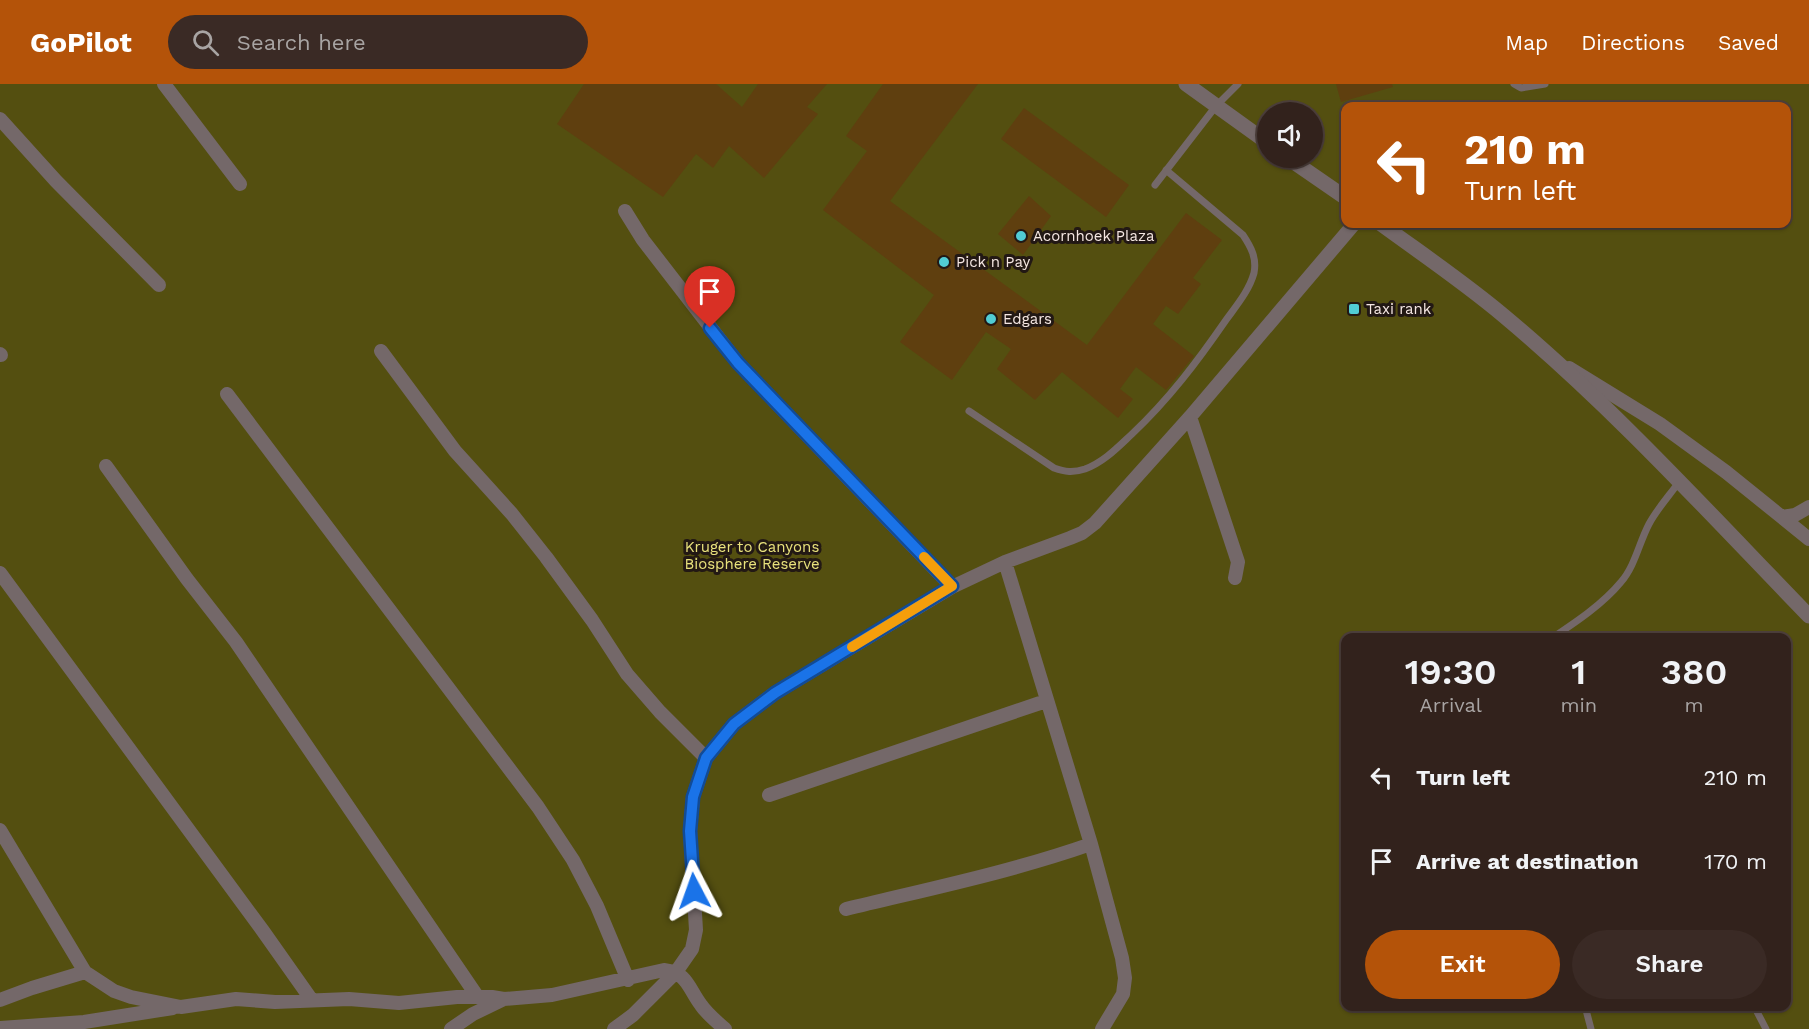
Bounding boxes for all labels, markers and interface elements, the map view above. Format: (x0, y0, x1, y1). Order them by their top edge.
search box (168, 15, 588, 69)
text: GoPilot (30, 26, 132, 59)
icon: search (189, 26, 222, 59)
text: Search here (237, 30, 366, 55)
text: Map (1505, 30, 1548, 55)
text: Directions (1581, 30, 1685, 55)
text: Saved (1718, 30, 1779, 55)
map controls (1257, 102, 1323, 168)
button: sound (1257, 102, 1323, 168)
text: 210 m (1464, 125, 1586, 174)
icon: left (1365, 126, 1443, 204)
text: Turn left (1464, 175, 1576, 207)
place label: Acornhoek Plaza (1033, 227, 1155, 245)
marker: Acornhoek Plaza (1014, 229, 1028, 243)
place label: Pick n Pay (956, 253, 1030, 271)
marker: Pick n Pay (937, 255, 951, 269)
pin (684, 266, 735, 328)
icon: arrive (693, 275, 726, 308)
place label: Taxi rank (1366, 300, 1432, 318)
marker: Taxi rank (1347, 302, 1361, 316)
place label: Edgars (1003, 310, 1052, 328)
marker: Edgars (984, 312, 998, 326)
park label: Kruger to Canyons Biosphere Reserve (684, 538, 820, 573)
text: 19:30 (1405, 651, 1497, 693)
text: 1 (1571, 651, 1586, 693)
text: 380 (1661, 651, 1727, 693)
text: Arrival (1419, 693, 1482, 717)
text: min (1560, 693, 1597, 717)
text: m (1685, 693, 1704, 717)
icon: left (1365, 761, 1398, 794)
text: Turn left (1416, 765, 1510, 790)
text: 210 m (1703, 765, 1767, 790)
icon: arrive (1365, 845, 1398, 878)
text: Arrive at destination (1416, 849, 1639, 874)
text: 170 m (1704, 849, 1767, 874)
position arrow (662, 859, 726, 923)
button: Exit (1365, 930, 1560, 999)
button: Share (1572, 930, 1767, 999)

